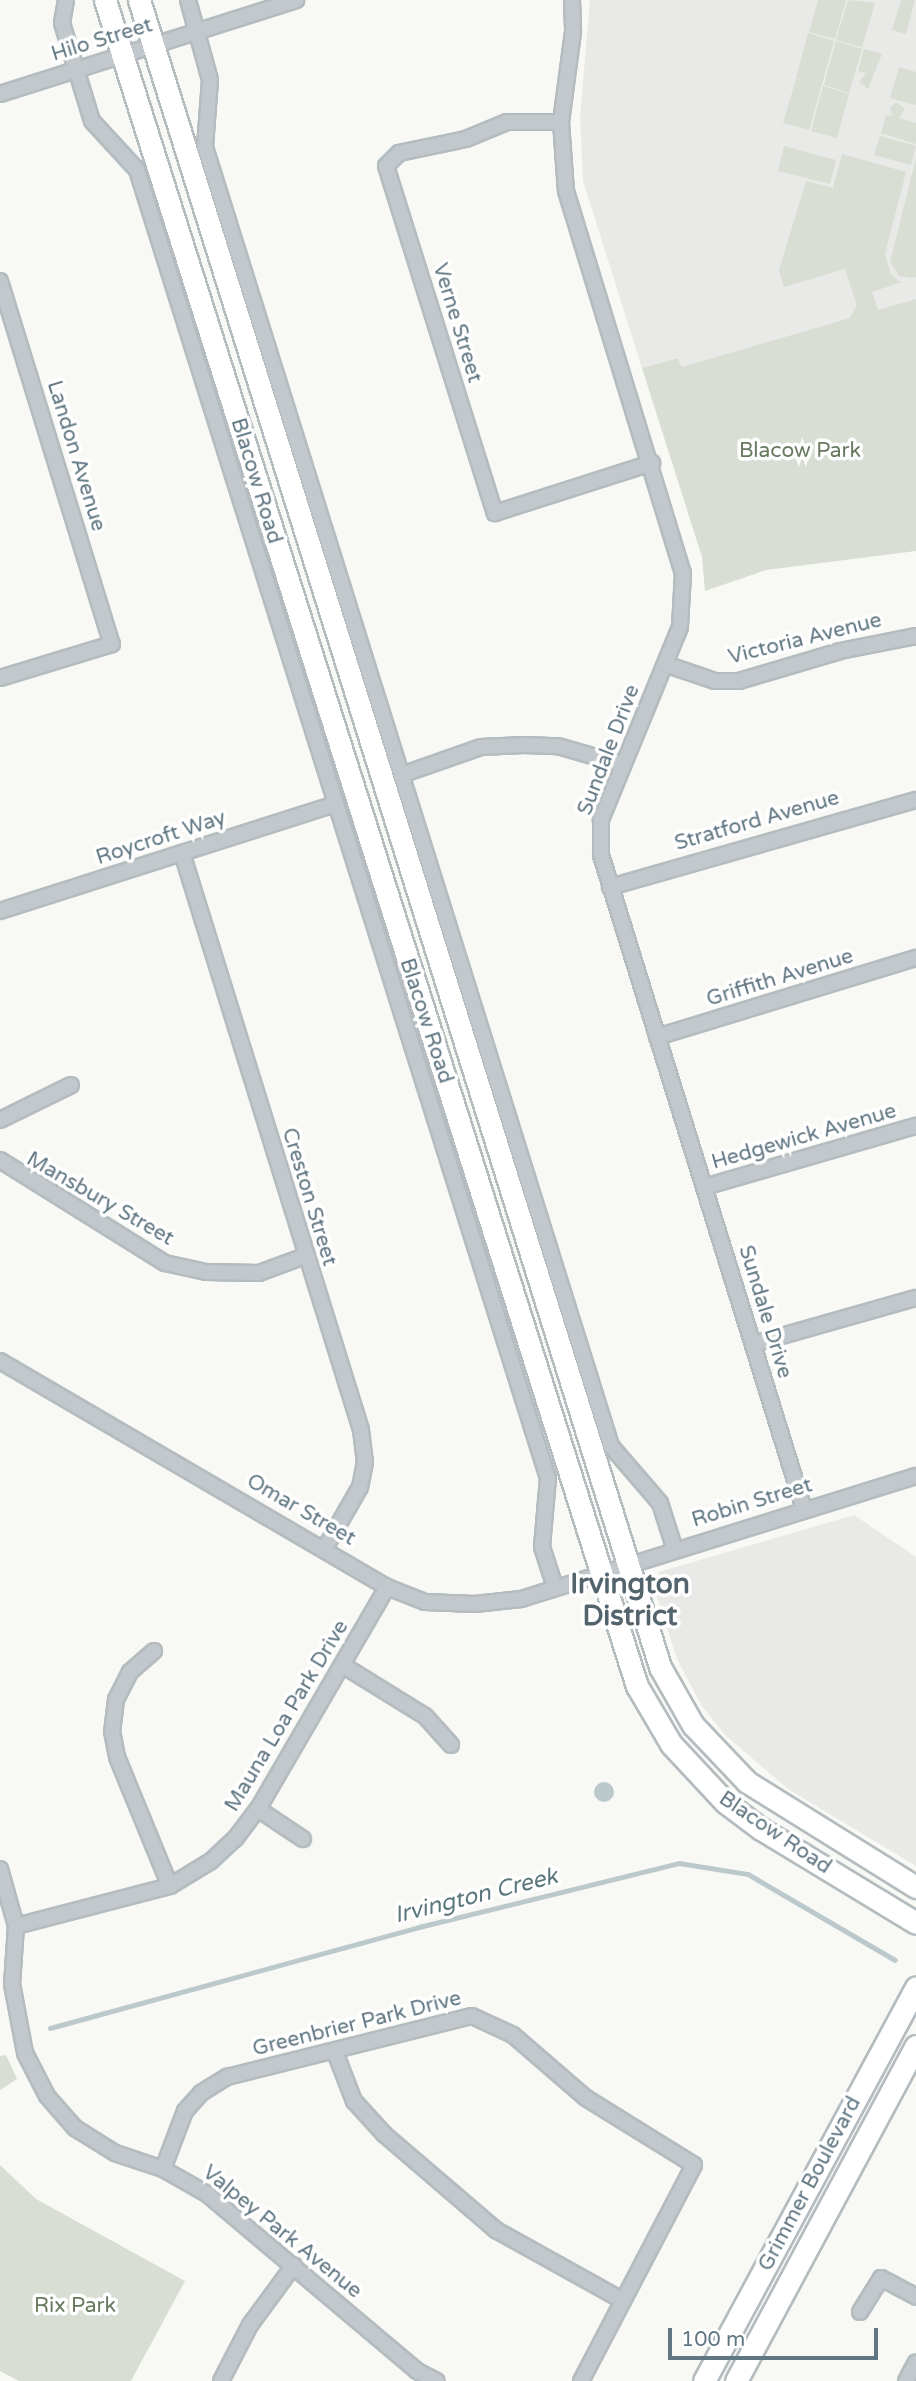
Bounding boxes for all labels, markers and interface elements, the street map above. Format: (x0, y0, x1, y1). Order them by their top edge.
street label: Hilo Street (48, 13, 156, 67)
street label: Verne Street (427, 260, 487, 386)
street label: Landon Avenue (41, 378, 111, 534)
street label: Blacow Road (225, 415, 287, 547)
park label: Blacow Park (739, 438, 861, 464)
street label: Victoria Avenue (726, 608, 884, 670)
street label: Sundale Drive (573, 681, 645, 819)
street label: Stratford Avenue (672, 785, 842, 857)
street label: Roycroft Way (93, 805, 229, 871)
street label: Griffith Avenue (704, 944, 856, 1012)
street label: Blacow Road (394, 955, 458, 1087)
street label: Hedgewick Avenue (709, 1099, 899, 1175)
street label: Creston Street (276, 1125, 342, 1269)
street label: Mansbury Street (22, 1147, 178, 1251)
street label: Sundale Drive (733, 1242, 797, 1382)
street label: Omar Street (242, 1469, 360, 1551)
street label: Robin Street (689, 1473, 815, 1533)
district label: Irvington District (570, 1567, 690, 1633)
street label: Mauna Loa Park Drive (220, 1616, 354, 1816)
street label: Blacow Road (714, 1786, 836, 1880)
water label: Irvington Creek (392, 1862, 560, 1930)
street label: Greenbrier Park Drive (250, 1986, 464, 2062)
street label: Grimmer Boulevard (753, 2092, 867, 2276)
street label: Valpey Park Avenue (197, 2160, 367, 2304)
park label: Rix Park (34, 2293, 116, 2319)
scale bar (671, 2314, 881, 2358)
text: 100 m (681, 2327, 745, 2352)

